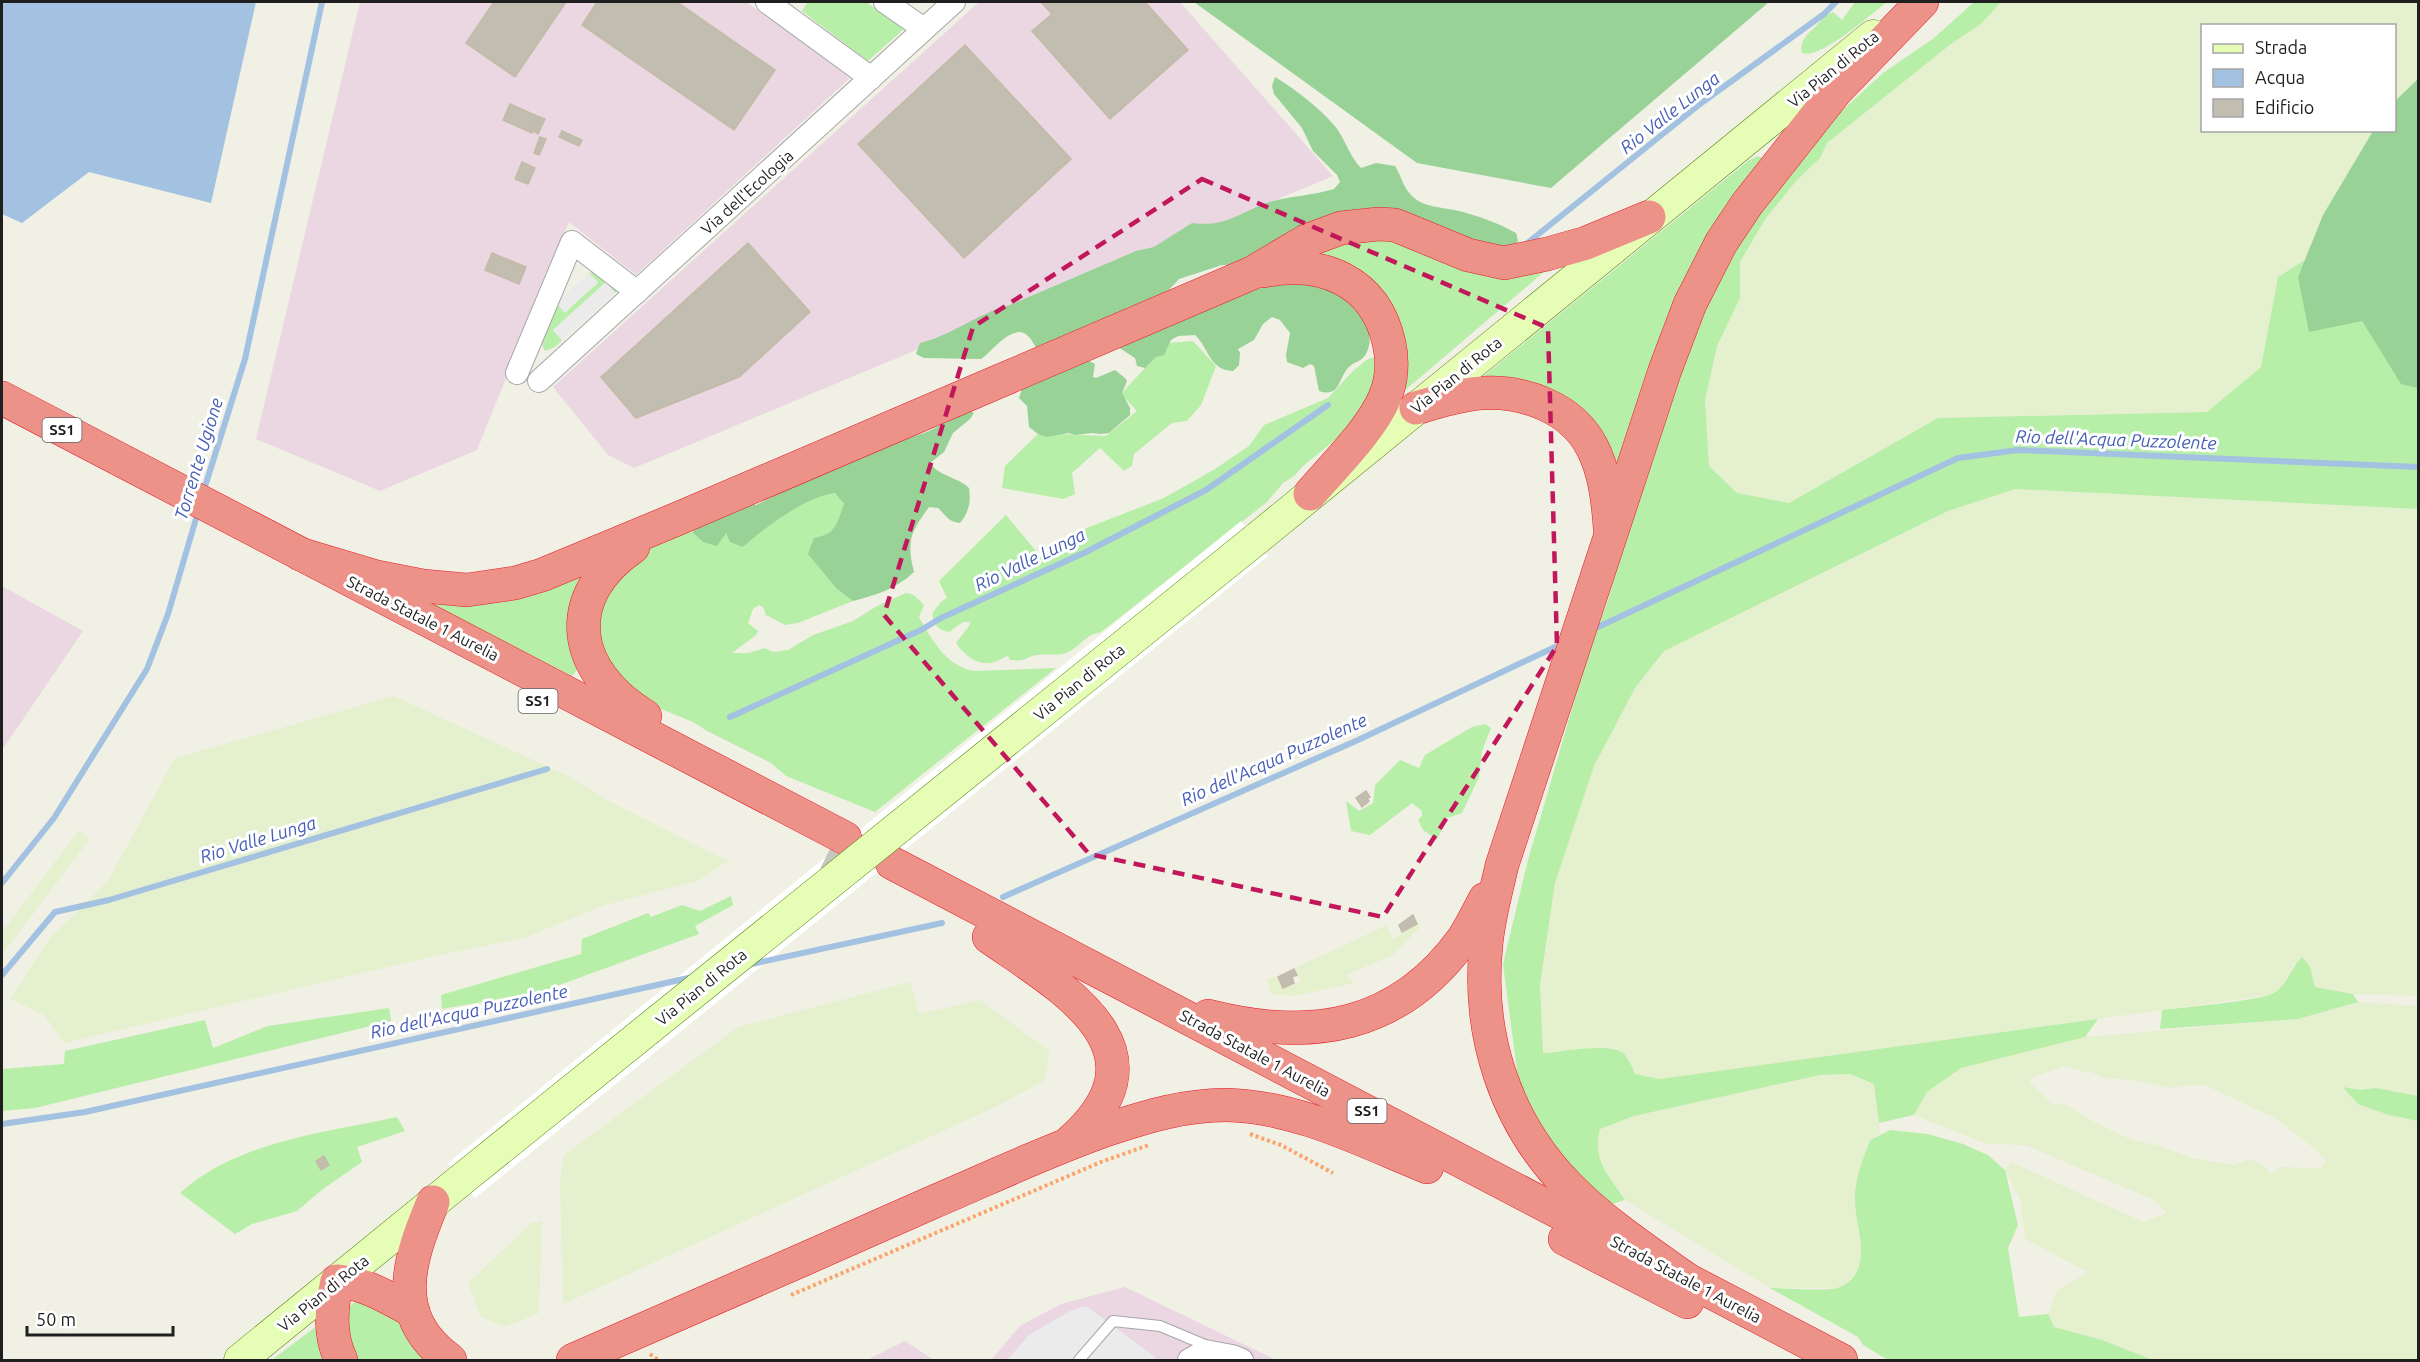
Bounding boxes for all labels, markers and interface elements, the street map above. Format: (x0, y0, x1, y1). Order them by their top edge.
legend (2201, 24, 2396, 132)
street label: Via Pian di Rota (1784, 27, 1882, 111)
text: Strada (2255, 37, 2307, 57)
water label: Rio Valle Lunga (1616, 67, 1723, 157)
text: Acqua (2255, 67, 2305, 87)
text: Edificio (2255, 97, 2314, 117)
street label: Via dell'Ecologia (697, 146, 797, 238)
street label: Via Pian di Rota (1407, 333, 1505, 417)
water label: Torrente Ugione (170, 395, 226, 522)
road number: SS1 (42, 418, 82, 442)
water label: Rio dell'Acqua Puzzolente (2015, 425, 2217, 453)
water label: Rio Valle Lunga (971, 524, 1088, 594)
street label: Strada Statale 1 Aurelia (344, 572, 502, 664)
street label: Via Pian di Rota (1030, 640, 1128, 724)
road number: SS1 (518, 689, 558, 713)
water label: Rio dell'Acqua Puzzolente (1178, 709, 1370, 809)
water label: Rio Valle Lunga (197, 812, 318, 866)
street label: Via Pian di Rota (652, 945, 750, 1029)
water label: Rio dell'Acqua Puzzolente (368, 980, 569, 1042)
street label: Strada Statale 1 Aurelia (1177, 1006, 1333, 1100)
road number: SS1 (1348, 1099, 1386, 1123)
street label: Strada Statale 1 Aurelia (1608, 1232, 1764, 1326)
street label: Via Pian di Rota (274, 1251, 372, 1335)
scale bar (27, 1299, 172, 1337)
text: 50 m (36, 1309, 76, 1329)

